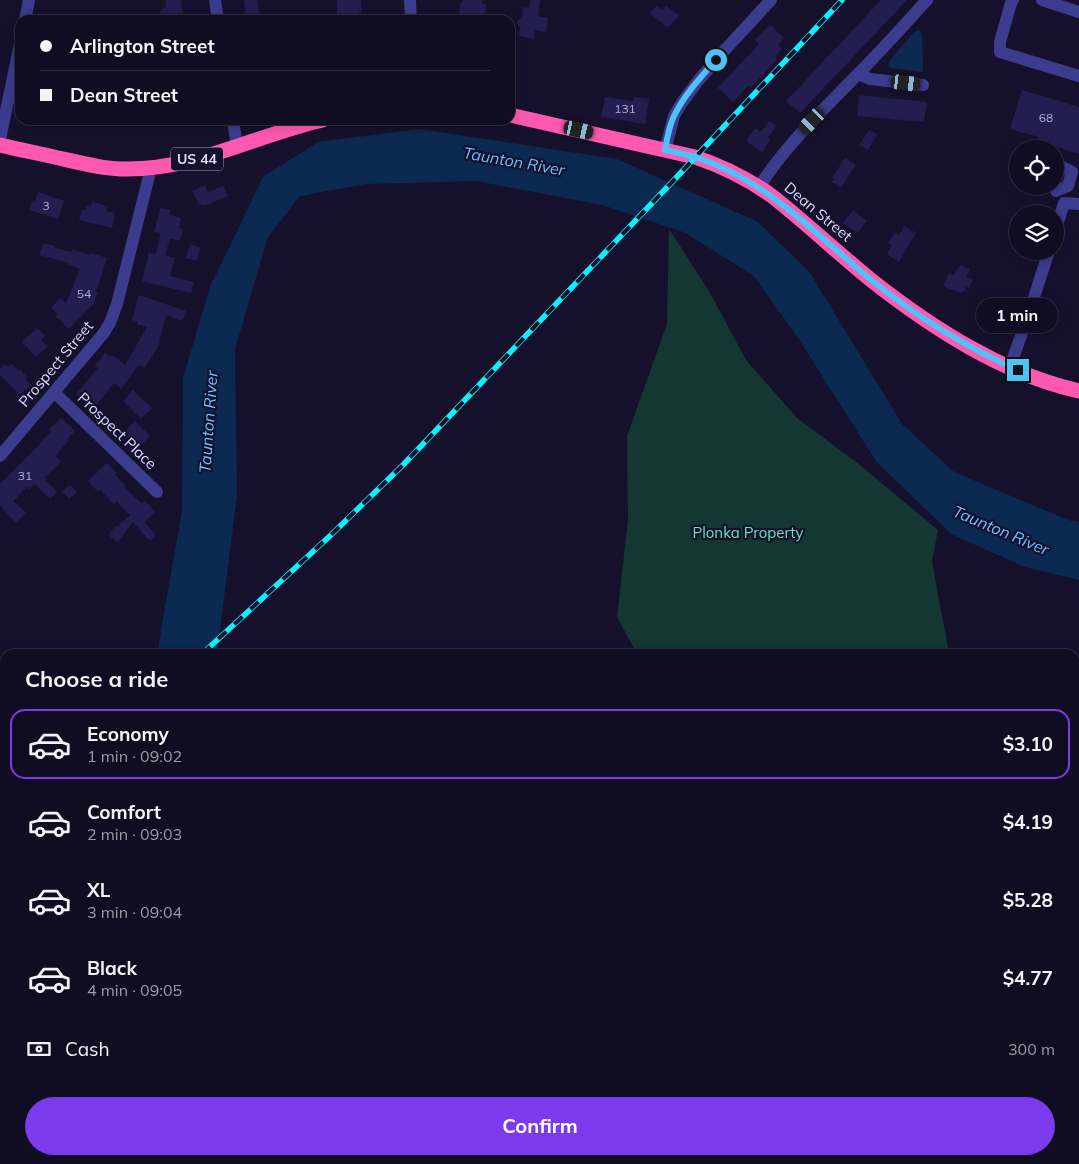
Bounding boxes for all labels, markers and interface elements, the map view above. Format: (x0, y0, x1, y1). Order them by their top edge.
text: Arlington Street (70, 34, 215, 58)
route start (705, 49, 727, 71)
car (890, 74, 921, 92)
text: Dean Street (70, 83, 178, 107)
house number: 131 (614, 101, 636, 116)
car (796, 105, 827, 137)
house number: 68 (1039, 110, 1053, 125)
car (562, 119, 595, 141)
map controls (1009, 140, 1064, 260)
button: locate (1009, 140, 1064, 195)
water label: Taunton River (462, 142, 567, 180)
road number: US 44 (171, 148, 223, 170)
street label: Dean Street (781, 178, 856, 245)
house number: 3 (42, 198, 50, 213)
button: layers (1009, 205, 1064, 260)
house number: 54 (77, 286, 91, 301)
callout: 1 min (977, 298, 1059, 332)
text: 1 min (996, 305, 1038, 325)
street label: Prospect Street (14, 317, 97, 410)
route end (1007, 359, 1029, 381)
water label: Taunton River (194, 369, 222, 474)
street label: Prospect Place (74, 388, 161, 473)
house number: 31 (18, 468, 32, 483)
water label: Taunton River (950, 501, 1053, 560)
park label: Plonka Property (692, 523, 804, 542)
text: Choose a ride (25, 665, 168, 693)
icon: car (27, 722, 72, 767)
text: Economy (87, 722, 169, 746)
text: $3.10 (1003, 732, 1053, 756)
text: 1 min · 09:02 (87, 746, 182, 766)
icon: car (27, 800, 72, 845)
text: Comfort (87, 800, 161, 824)
text: $4.19 (1003, 810, 1053, 834)
text: 2 min · 09:03 (87, 824, 182, 844)
icon: car (27, 878, 72, 923)
text: XL (87, 878, 110, 902)
text: $5.28 (1003, 888, 1053, 912)
text: 3 min · 09:04 (87, 902, 182, 922)
icon: car (27, 956, 72, 1001)
text: Black (87, 956, 137, 980)
text: $4.77 (1003, 966, 1053, 990)
text: 4 min · 09:05 (87, 980, 182, 1000)
icon: cash (25, 1035, 53, 1063)
text: Cash (65, 1037, 110, 1061)
text: 300 m (1008, 1039, 1055, 1059)
button: Confirm (25, 1097, 1055, 1155)

